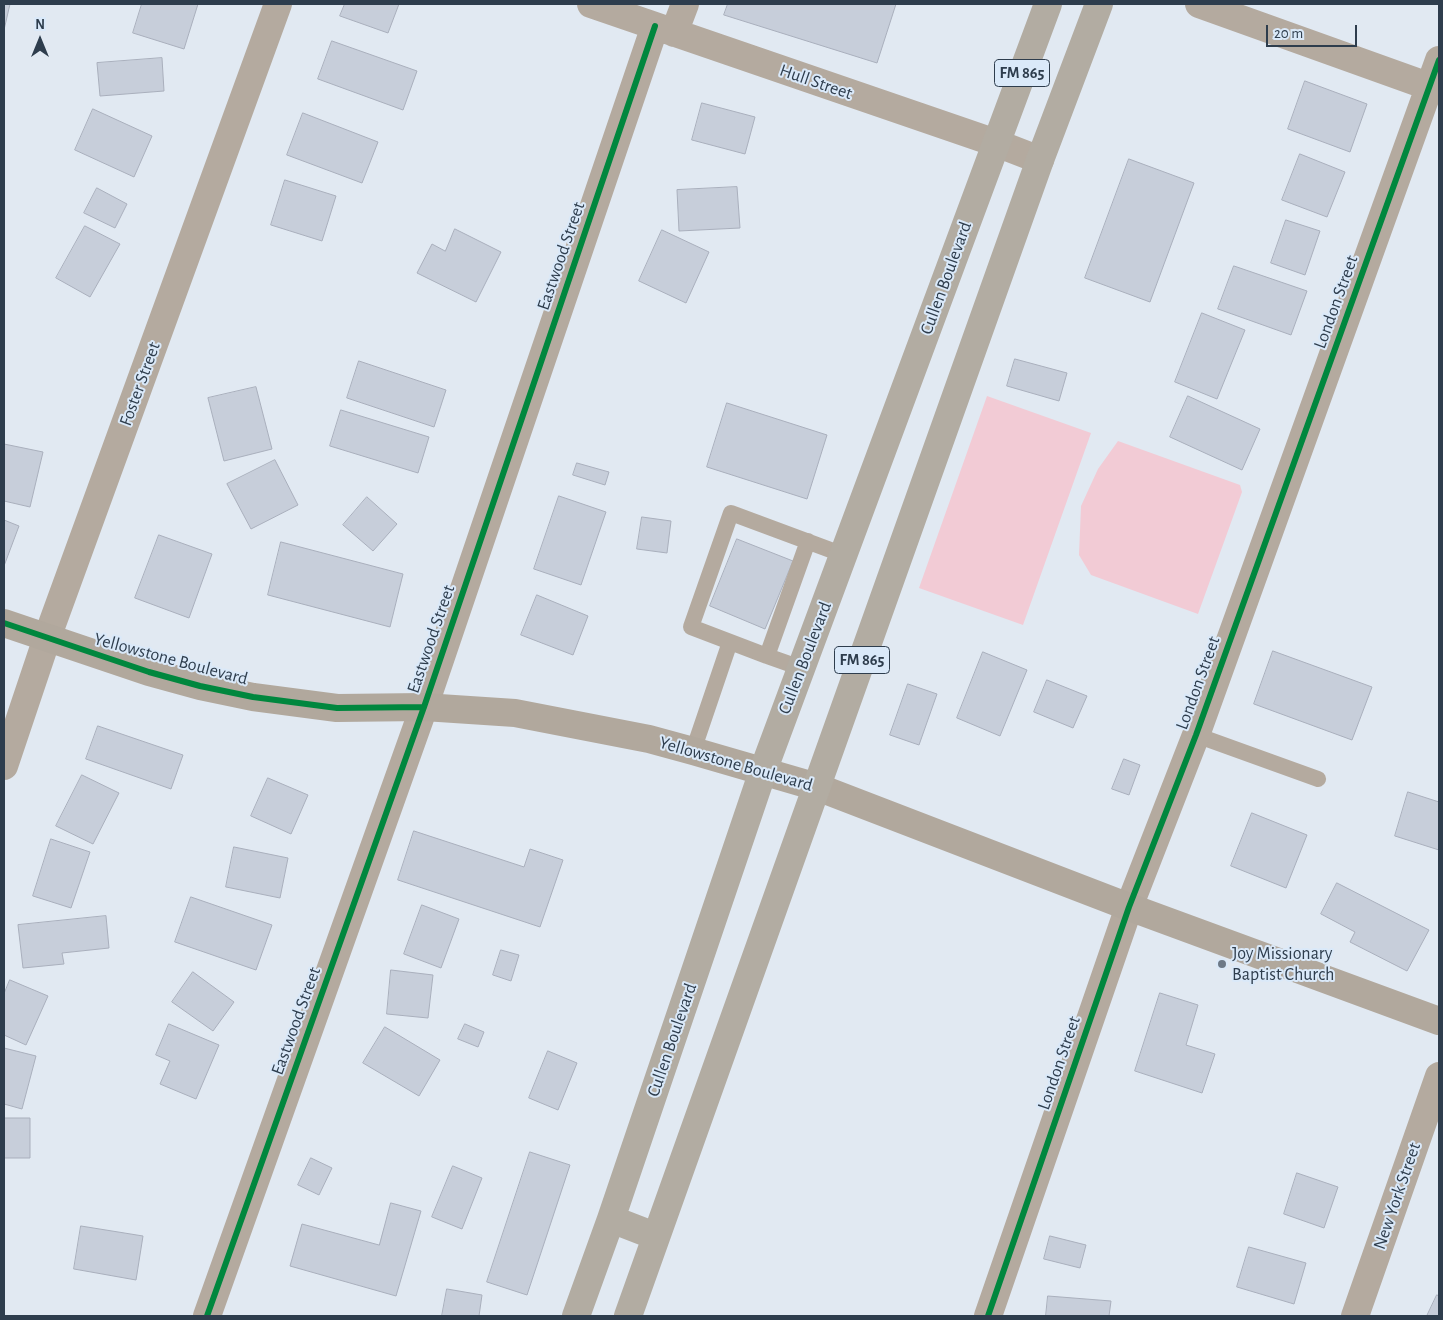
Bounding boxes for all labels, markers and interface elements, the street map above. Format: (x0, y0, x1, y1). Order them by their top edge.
north arrow (15, 15, 65, 65)
scale bar (1268, 15, 1359, 47)
text: N (35, 18, 45, 32)
text: 20 m (1274, 26, 1303, 41)
street label: Hull Street (777, 59, 855, 105)
road number: FM 865 (994, 59, 1050, 86)
street label: Eastwood Street (532, 199, 590, 313)
street label: Cullen Boulevard (916, 219, 976, 337)
street label: London Street (1309, 252, 1363, 352)
street label: Foster Street (115, 339, 165, 429)
street label: Eastwood Street (402, 582, 460, 696)
street label: Cullen Boulevard (774, 599, 836, 717)
street label: Yellowstone Boulevard (92, 628, 250, 690)
street label: London Street (1171, 633, 1225, 733)
road number: FM 865 (834, 646, 890, 674)
street label: Yellowstone Boulevard (657, 732, 815, 796)
place label: Joy Missionary Baptist Church (1232, 943, 1334, 986)
marker: Joy Missionary Baptist Church (1216, 958, 1228, 970)
street label: Eastwood Street (266, 964, 326, 1078)
street label: Cullen Boulevard (642, 980, 702, 1100)
street label: London Street (1033, 1013, 1085, 1113)
street label: New York Street (1369, 1140, 1425, 1252)

